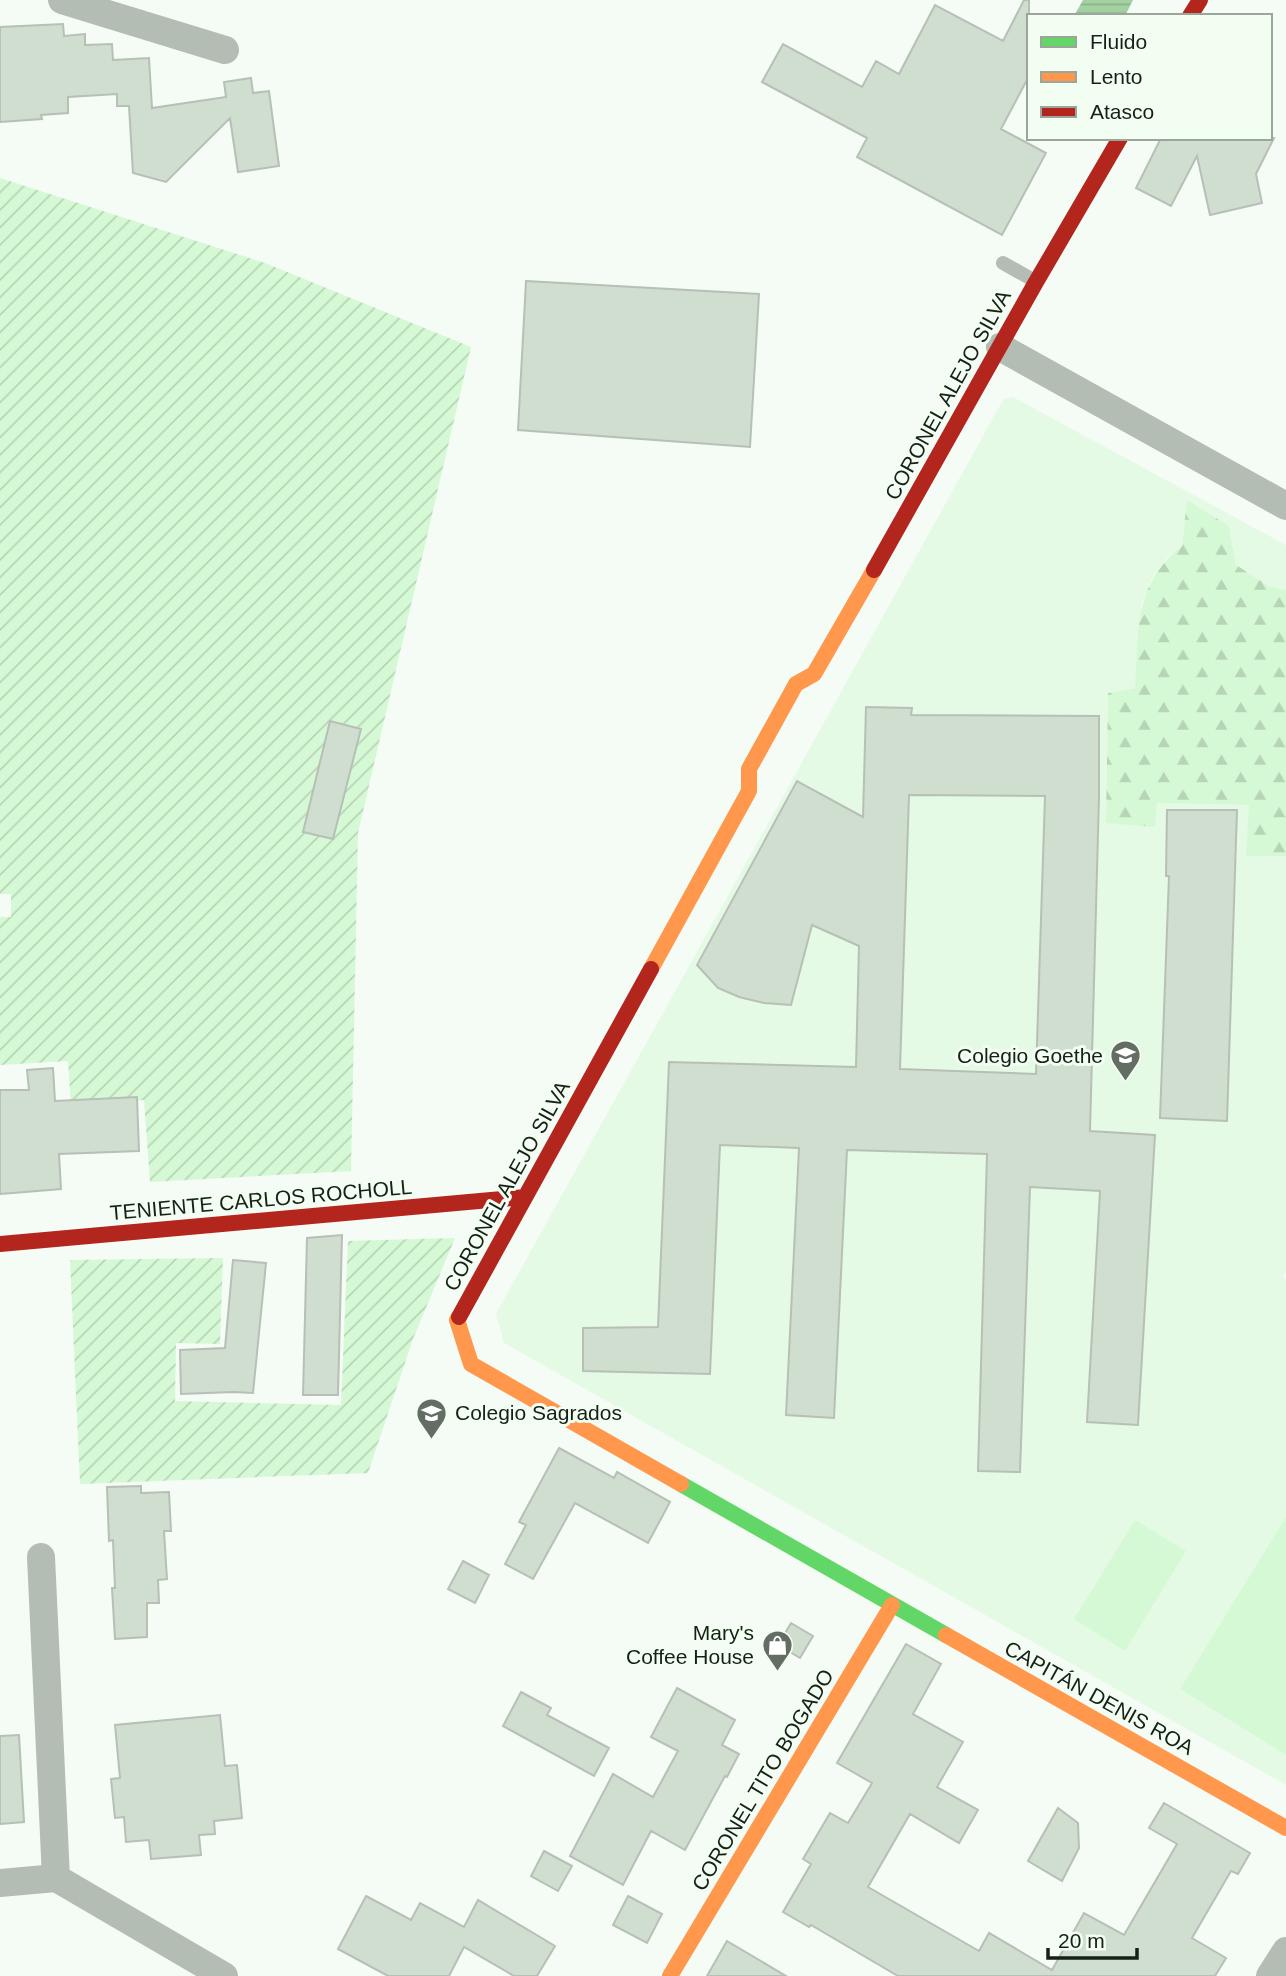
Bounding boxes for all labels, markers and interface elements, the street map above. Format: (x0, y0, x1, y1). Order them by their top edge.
legend (1027, 14, 1272, 140)
text: Fluido (1090, 30, 1147, 53)
text: Lento (1090, 65, 1143, 88)
text: Atasco (1090, 100, 1154, 123)
street label: CORONEL ALEJO SILVA (880, 286, 1015, 504)
school or university icon: Colegio Goethe (1109, 1039, 1143, 1083)
place label: Colegio Goethe (957, 1044, 1103, 1067)
street label: CORONEL ALEJO SILVA (439, 1077, 574, 1295)
street label: TENIENTE CARLOS ROCHOLL (109, 1175, 413, 1224)
school or university icon: Colegio Sagrados (415, 1396, 449, 1440)
place label: Colegio Sagrados (455, 1401, 622, 1424)
place label: Mary's Coffee House (626, 1621, 754, 1668)
shop icon: Mary's Coffee House (760, 1628, 794, 1672)
street label: CAPITÁN DENIS ROA (1001, 1636, 1198, 1759)
street label: CORONEL TITO BOGADO (687, 1665, 838, 1895)
scale bar (1048, 1916, 1137, 1960)
text: 20 m (1058, 1929, 1105, 1952)

